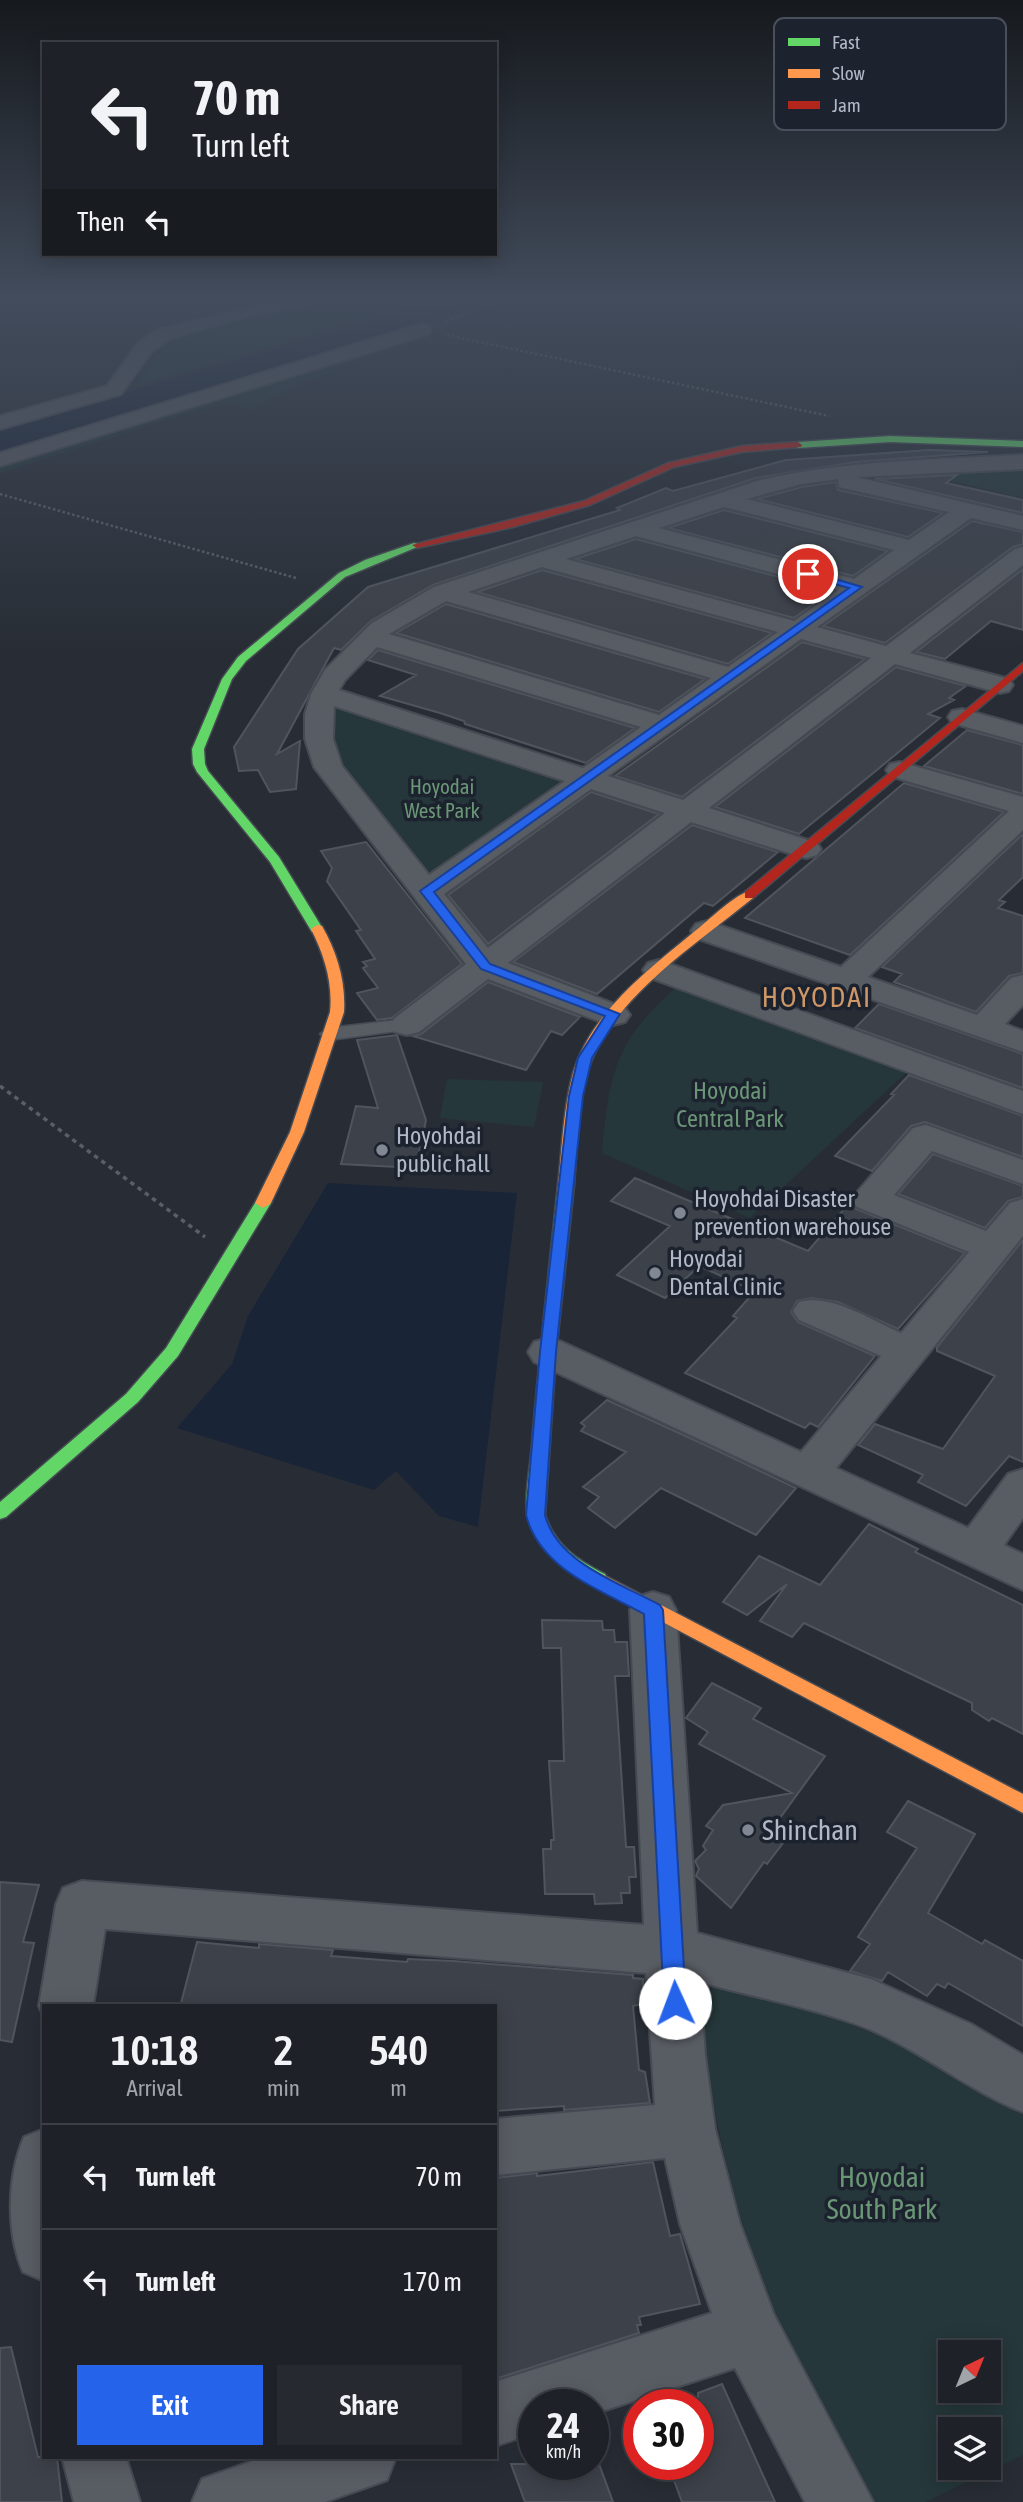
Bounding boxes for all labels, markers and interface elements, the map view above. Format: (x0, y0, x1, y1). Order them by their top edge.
legend (774, 18, 1006, 130)
text: Fast (832, 31, 860, 53)
text: Slow (832, 62, 866, 84)
text: 70 m (192, 69, 280, 125)
icon: left (77, 70, 168, 161)
text: Jam (832, 94, 861, 116)
text: Turn left (192, 127, 290, 164)
icon: left (139, 203, 177, 241)
text: Then (77, 207, 125, 237)
pin (778, 544, 838, 604)
icon: arrive (789, 555, 827, 593)
park label: Hoyodai West Park (404, 774, 480, 822)
district label: HOYODAI (762, 981, 872, 1013)
park label: Hoyodai Central Park (676, 1077, 784, 1132)
place label: Hoyohdai public hall (396, 1122, 491, 1177)
marker: Hoyohdai public hall (374, 1142, 390, 1158)
place label: Hoyohdai Disaster prevention warehouse (694, 1185, 891, 1240)
marker: Hoyohdai Disaster prevention warehouse (672, 1205, 688, 1221)
place label: Hoyodai Dental Clinic (669, 1245, 782, 1300)
marker: Hoyodai Dental Clinic (647, 1265, 663, 1281)
place label: Shinchan (762, 1814, 858, 1846)
marker: Shinchan (740, 1822, 756, 1838)
position arrow (638, 1966, 712, 2040)
text: 10:18 (111, 2026, 198, 2074)
text: 2 (274, 2026, 293, 2074)
text: 540 (369, 2026, 428, 2074)
text: Arrival (126, 2075, 183, 2101)
text: min (267, 2075, 300, 2101)
text: m (390, 2075, 407, 2101)
icon: left (77, 2158, 115, 2196)
park label: Hoyodai South Park (827, 2161, 937, 2225)
text: Turn left (136, 2162, 216, 2192)
text: 70 m (415, 2162, 462, 2192)
icon: left (77, 2263, 115, 2301)
text: Turn left (136, 2267, 216, 2297)
text: 170 m (403, 2267, 462, 2297)
north arrow (938, 2340, 1001, 2403)
map controls (938, 2340, 1001, 2480)
button: Exit (77, 2365, 263, 2445)
button: Share (277, 2365, 462, 2445)
speed limit sign: 30 (623, 2389, 714, 2480)
text: 24 (547, 2405, 580, 2445)
button: layers (938, 2417, 1001, 2480)
text: km/h (546, 2441, 581, 2462)

